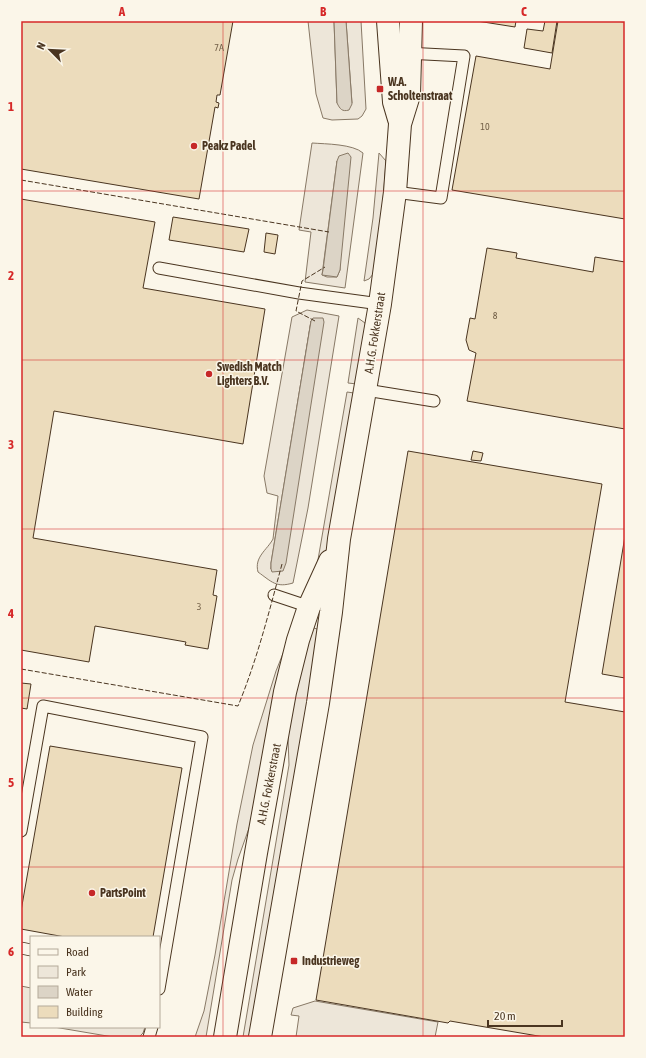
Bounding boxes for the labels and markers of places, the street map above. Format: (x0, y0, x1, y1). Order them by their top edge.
place label: W.A. Scholtenstraat (387, 75, 453, 103)
marker: W.A. Scholtenstraat (375, 84, 385, 94)
place label: Peakz Padel (202, 139, 256, 153)
marker: Peakz Padel (189, 141, 199, 151)
place label: Swedish Match Lighters B.V. (217, 360, 282, 388)
marker: Swedish Match Lighters B.V. (204, 369, 214, 379)
place label: PartsPoint (100, 886, 146, 900)
marker: PartsPoint (87, 888, 97, 898)
place label: Industrieweg (302, 954, 360, 968)
marker: Industrieweg (289, 956, 299, 966)

